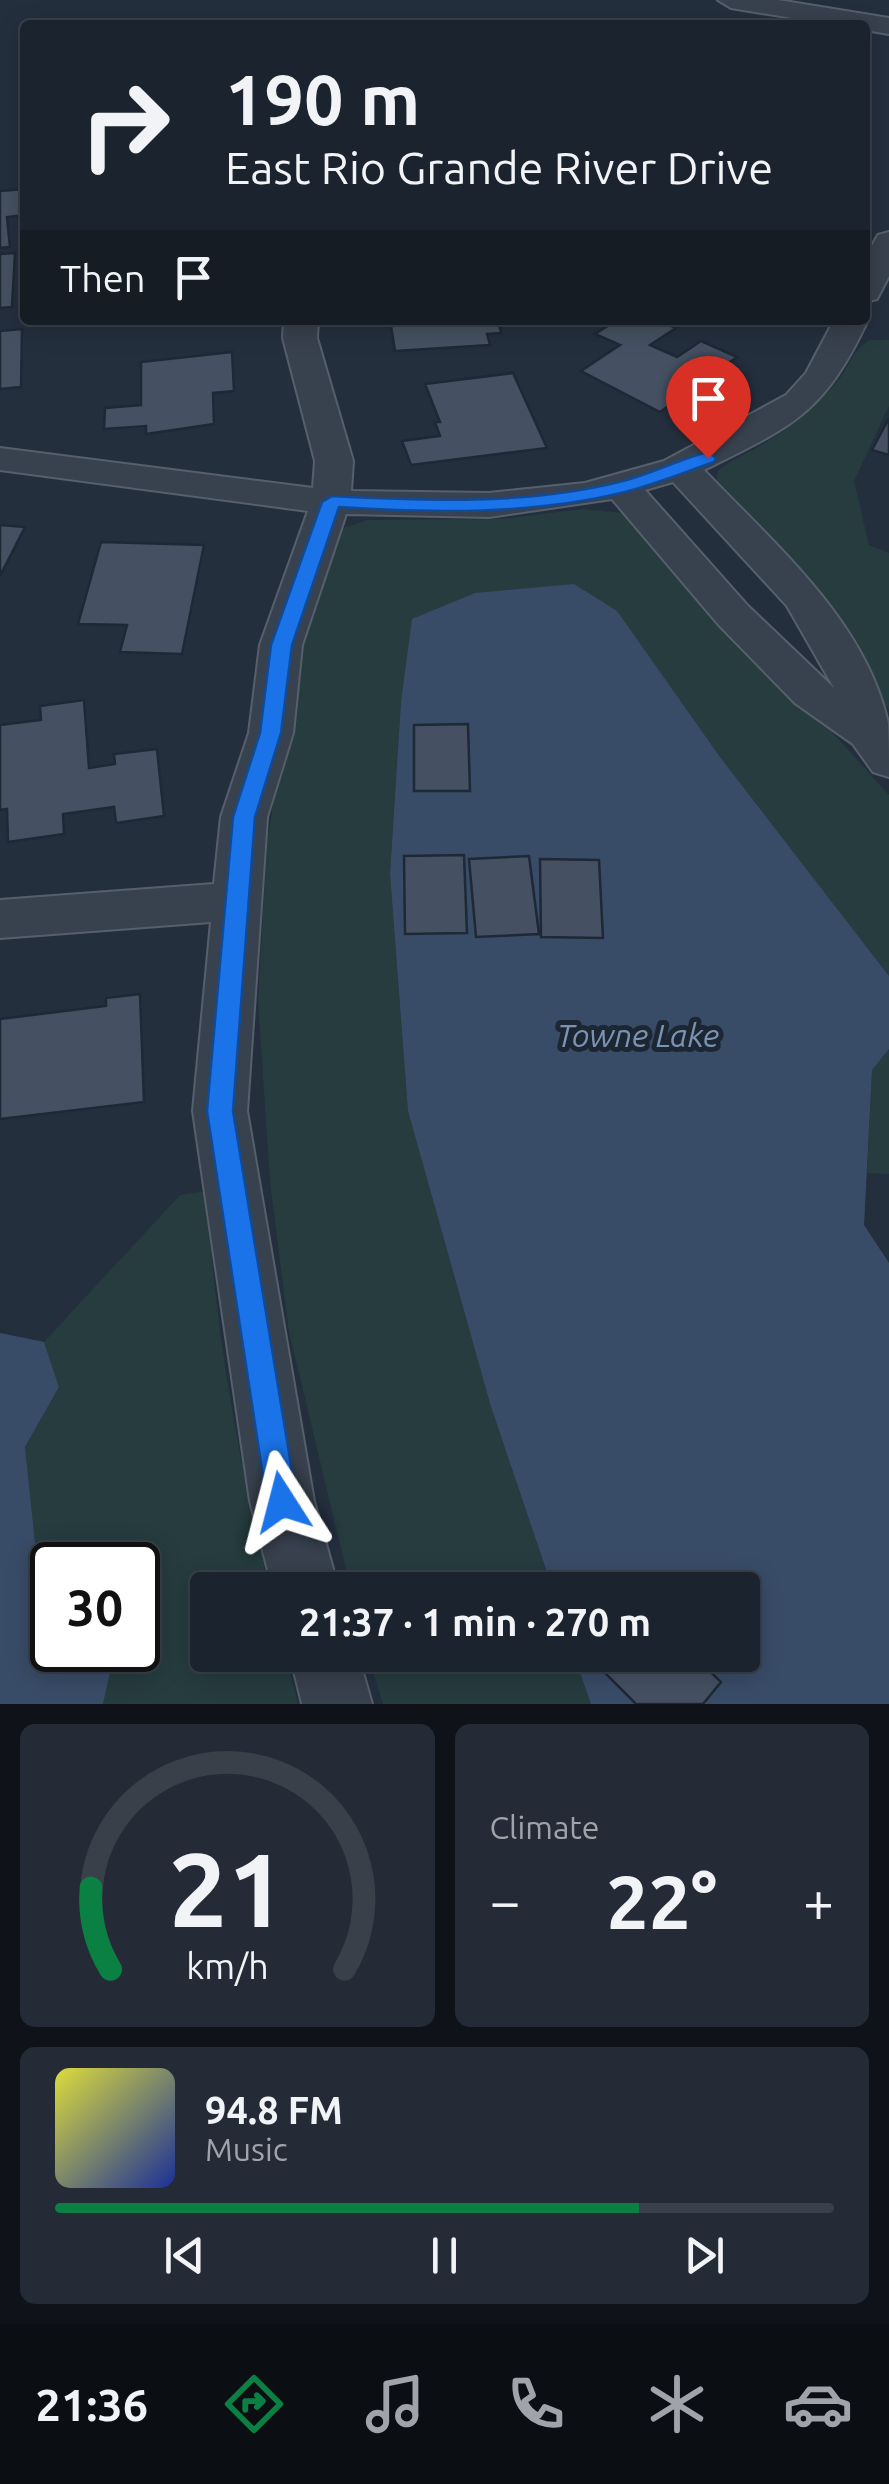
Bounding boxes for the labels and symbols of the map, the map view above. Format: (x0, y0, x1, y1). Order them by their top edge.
pin (666, 356, 751, 459)
water label: Towne Lake (557, 1017, 719, 1053)
position arrow (230, 1450, 334, 1554)
speed limit sign: 30 (30, 1542, 160, 1672)

